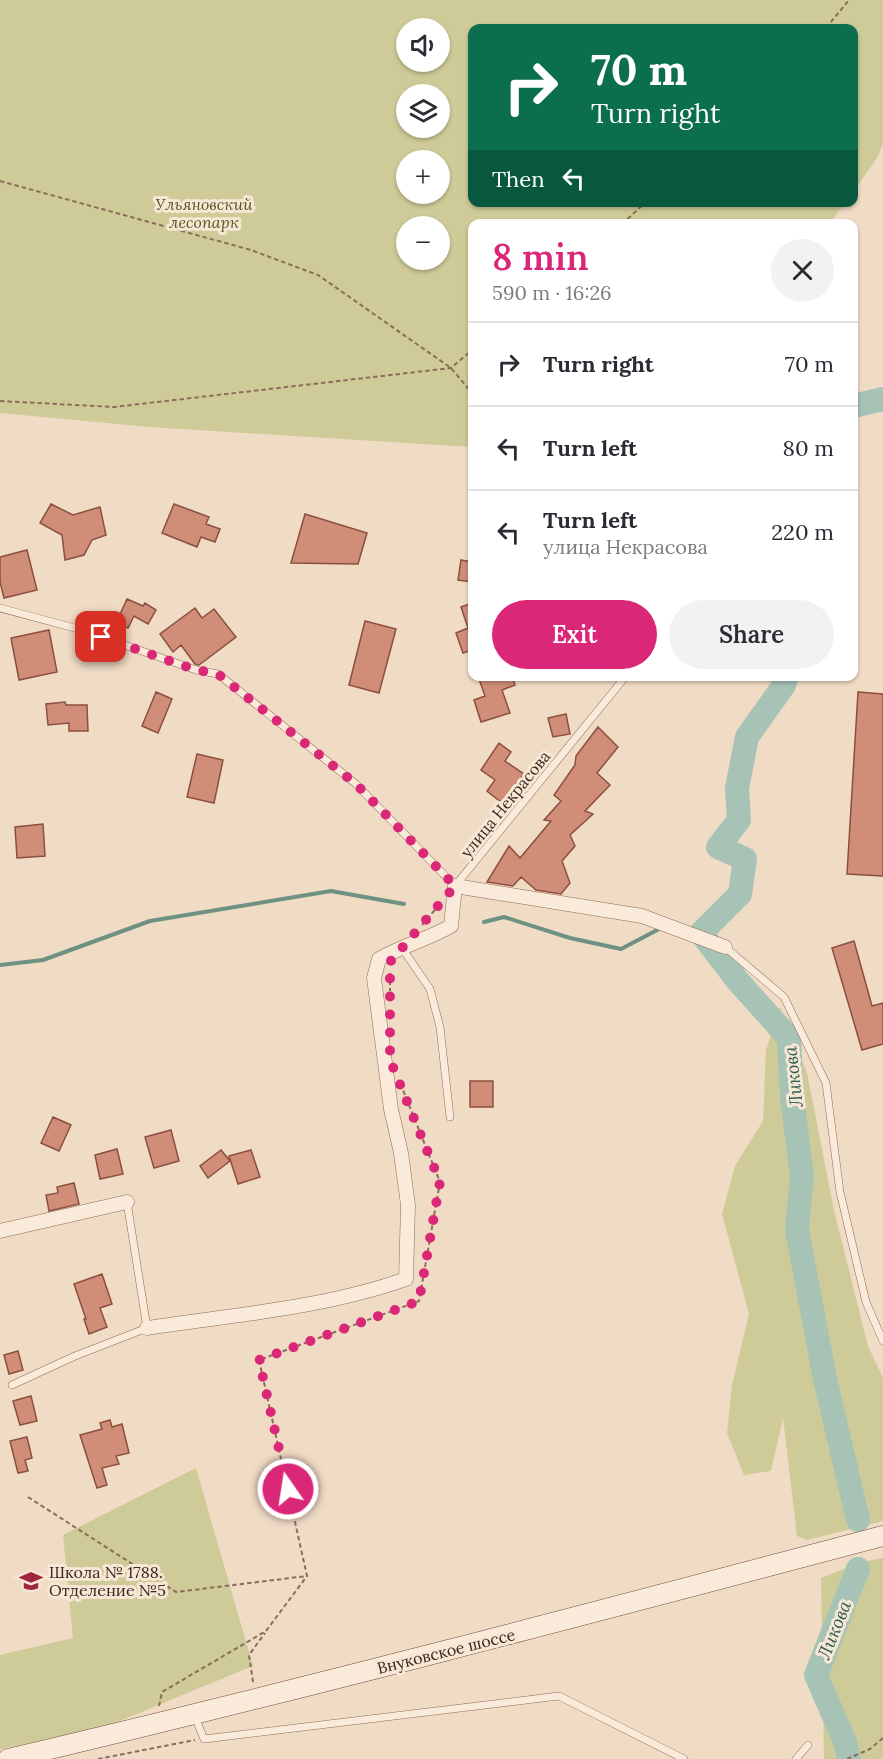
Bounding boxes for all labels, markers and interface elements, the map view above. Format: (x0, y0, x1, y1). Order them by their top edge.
map controls (396, 18, 450, 270)
button: sound (396, 18, 450, 72)
text: 70 m (591, 43, 687, 97)
icon: right (492, 48, 570, 126)
button: layers (396, 84, 450, 138)
text: Turn right (591, 96, 720, 130)
button: + (396, 150, 450, 204)
icon: left (557, 162, 590, 195)
text: Then (492, 165, 545, 193)
park label: Ульяновский лесопарк (156, 194, 253, 232)
button: − (396, 216, 450, 270)
text: 8 min (492, 234, 589, 280)
button: close (771, 239, 834, 302)
text: 590 m · 16:26 (492, 280, 612, 305)
icon: right (492, 348, 525, 381)
text: Turn right (543, 350, 654, 378)
text: 70 m (785, 350, 834, 378)
icon: left (492, 432, 525, 465)
text: Turn left (543, 434, 637, 462)
text: 80 m (783, 434, 834, 462)
text: Turn left (543, 506, 637, 534)
icon: left (492, 516, 525, 549)
text: 220 m (771, 518, 834, 546)
text: улица Некрасова (543, 534, 708, 559)
button: Exit (492, 600, 657, 669)
button: Share (669, 600, 834, 669)
pin (75, 611, 126, 662)
icon: arrive (84, 620, 117, 653)
street label: улица Некрасова (456, 746, 554, 862)
water label: Ликова (778, 1045, 808, 1109)
position arrow (256, 1457, 320, 1521)
place label: Школа № 1788. Отделение №5 (49, 1562, 166, 1600)
school or university icon: Школа № 1788. Отделение №5 (18, 1568, 44, 1594)
water label: Ликова (812, 1597, 856, 1663)
street label: Внуковское шоссе (375, 1624, 518, 1678)

